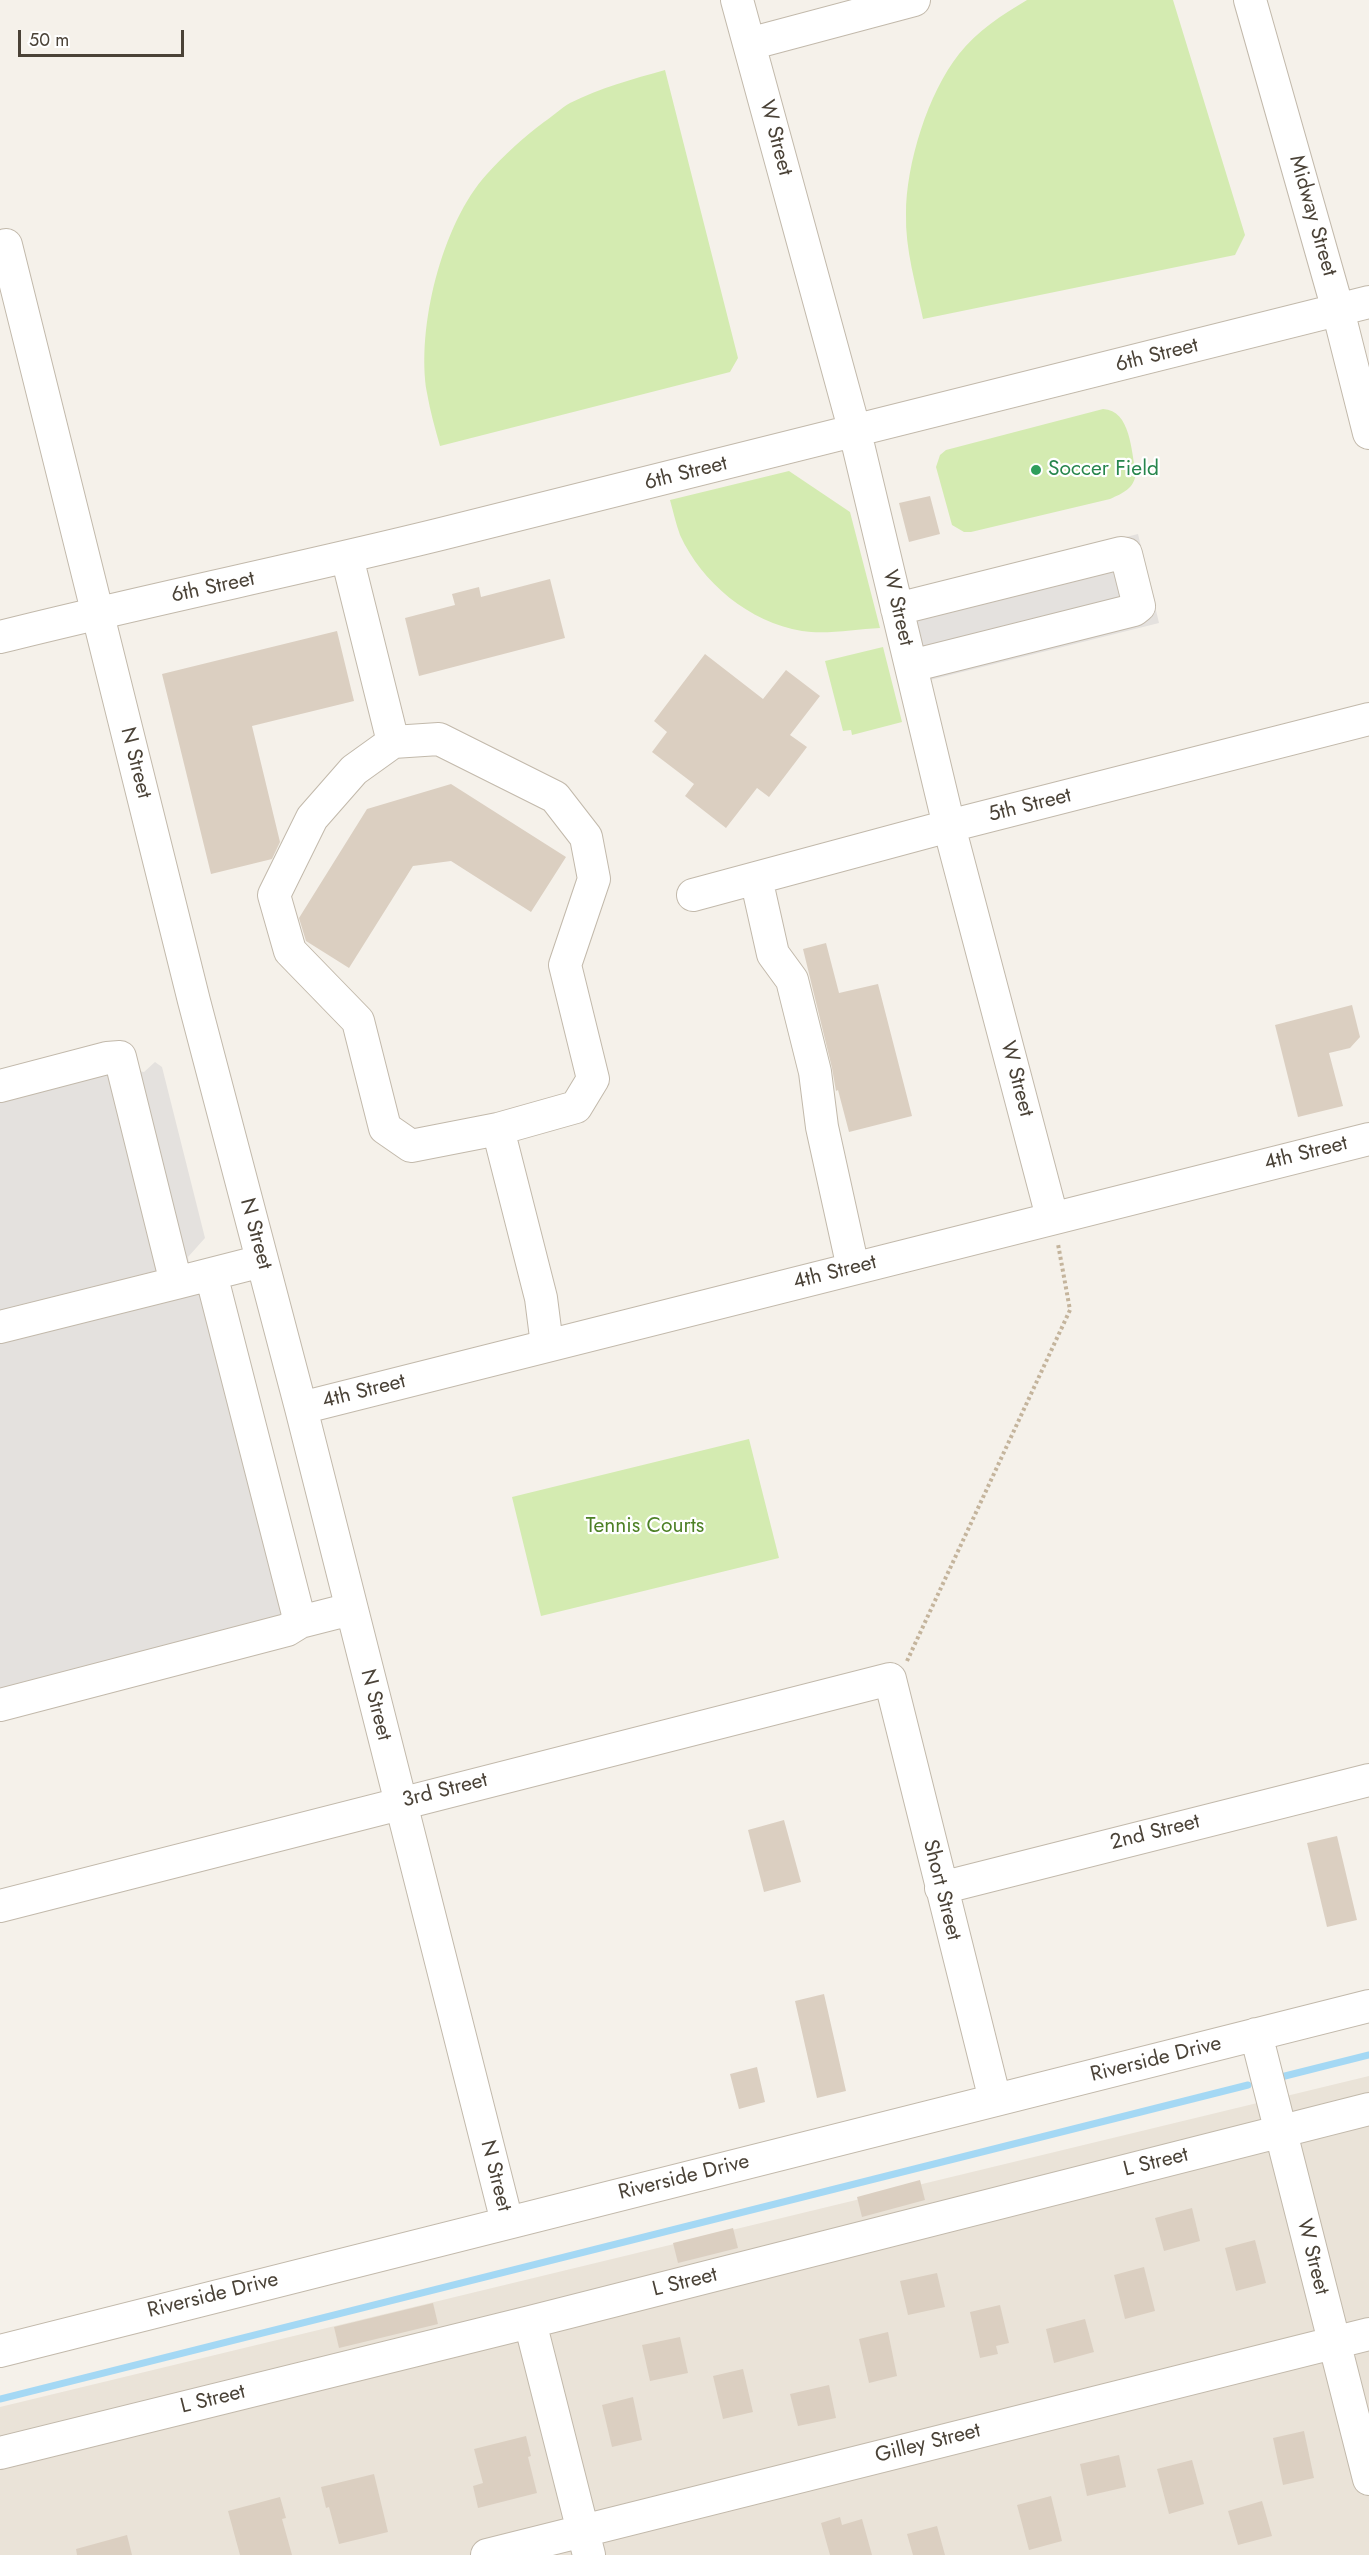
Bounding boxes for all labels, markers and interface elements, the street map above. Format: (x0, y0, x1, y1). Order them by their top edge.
scale bar (21, 18, 188, 56)
text: 50 m (29, 27, 69, 53)
street label: W Street (753, 97, 797, 179)
street label: Midway Street (1283, 153, 1341, 279)
street label: 6th Street (1113, 334, 1201, 378)
street label: 6th Street (642, 452, 730, 496)
place label: Soccer Field (1048, 457, 1159, 483)
marker: Soccer Field (1029, 463, 1043, 477)
street label: 6th Street (169, 567, 257, 609)
street label: W Street (876, 568, 918, 648)
street label: N Street (114, 725, 156, 801)
street label: 5th Street (986, 784, 1074, 828)
street label: W Street (994, 1038, 1038, 1120)
street label: 4th Street (1262, 1132, 1350, 1176)
street label: N Street (233, 1196, 277, 1272)
street label: 4th Street (791, 1251, 879, 1295)
street label: 4th Street (320, 1370, 408, 1414)
park label: Tennis Courts (586, 1514, 704, 1540)
street label: N Street (354, 1667, 396, 1743)
street label: 3rd Street (400, 1768, 490, 1814)
street label: 2nd Street (1108, 1810, 1202, 1856)
street label: Short Street (916, 1837, 966, 1943)
street label: Riverside Drive (1088, 2032, 1224, 2088)
street label: N Street (474, 2138, 516, 2214)
street label: L Street (1121, 2143, 1191, 2183)
street label: Riverside Drive (616, 2150, 752, 2206)
street label: W Street (1290, 2217, 1334, 2297)
street label: L Street (650, 2263, 720, 2303)
street label: Riverside Drive (145, 2268, 281, 2324)
street label: L Street (178, 2380, 248, 2420)
street label: Gilley Street (873, 2419, 983, 2469)

